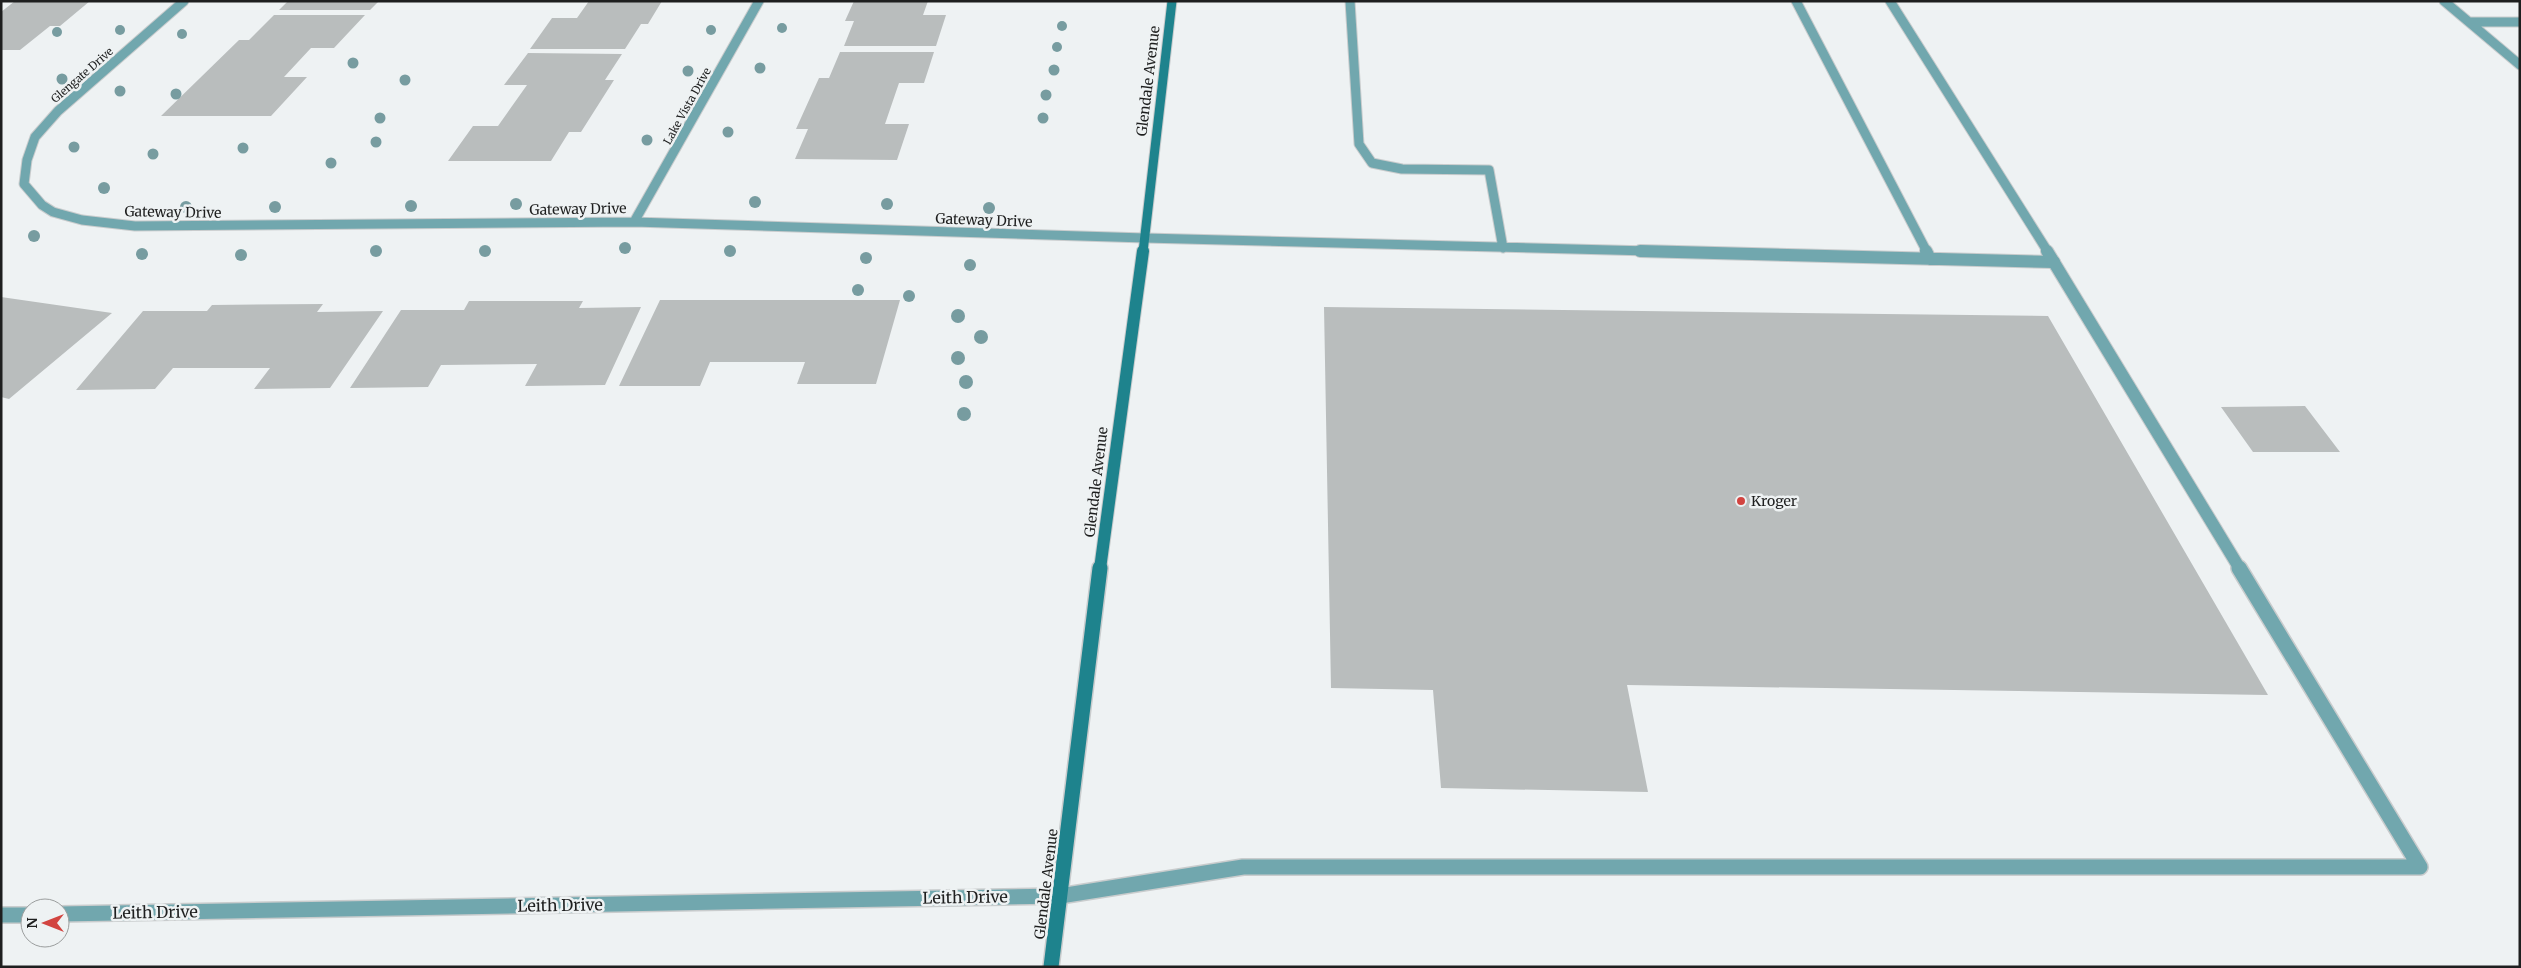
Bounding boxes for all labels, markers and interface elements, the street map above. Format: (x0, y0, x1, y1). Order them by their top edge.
street label: Glendale Avenue (1132, 25, 1164, 137)
street label: Glengate Drive (48, 44, 116, 106)
street label: Lake Vista Drive (660, 65, 714, 147)
street label: Gateway Drive (529, 199, 627, 219)
street label: Gateway Drive (124, 202, 222, 222)
street label: Gateway Drive (935, 209, 1033, 231)
street label: Glendale Avenue (1080, 426, 1112, 538)
place label: Kroger (1751, 492, 1797, 510)
marker: Kroger (1735, 495, 1747, 507)
street label: Glendale Avenue (1030, 828, 1062, 940)
street label: Leith Drive (922, 886, 1008, 908)
street label: Leith Drive (517, 894, 603, 916)
north arrow (20, 898, 70, 948)
street label: Leith Drive (112, 901, 198, 923)
text: N (23, 917, 41, 929)

